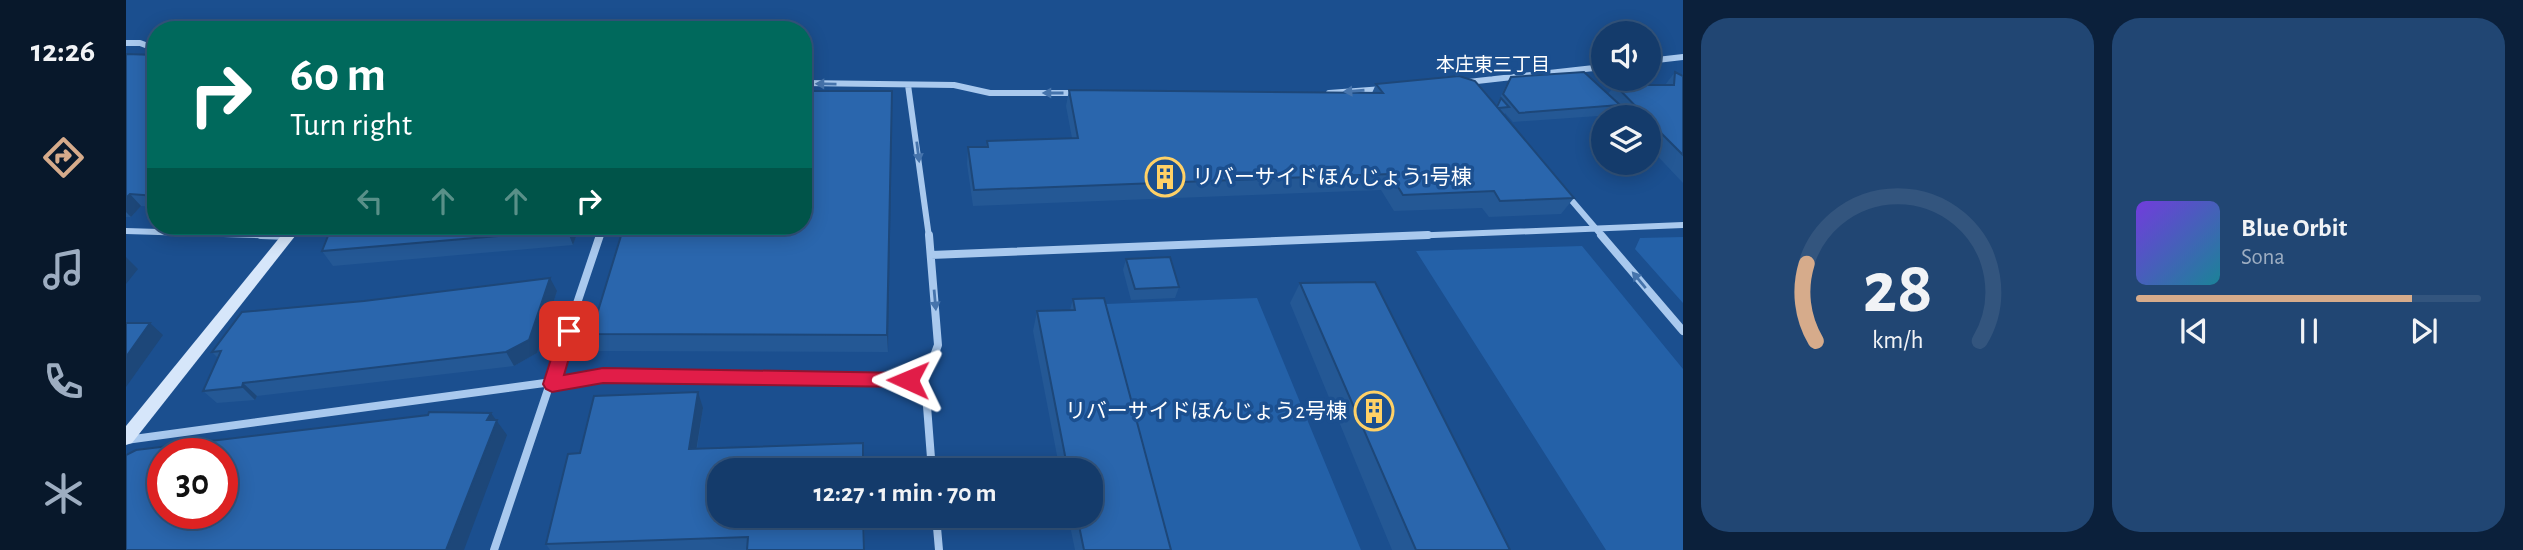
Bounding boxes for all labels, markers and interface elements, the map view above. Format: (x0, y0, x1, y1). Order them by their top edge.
map controls (1591, 21, 1661, 175)
button: sound (1591, 21, 1661, 91)
text: 12:26 (31, 35, 95, 67)
icon: right (175, 49, 266, 140)
text: 60 m (290, 51, 386, 100)
district label: 本庄東三丁目 (1436, 54, 1550, 75)
one-way arrow (815, 78, 837, 89)
one-way arrow (1343, 86, 1365, 97)
one-way arrow (1042, 87, 1064, 99)
button: layers (1591, 105, 1661, 175)
text: Turn right (290, 109, 412, 141)
icon: directions (39, 133, 88, 182)
one-way arrow (913, 141, 924, 163)
building icon: リバーサイドほんじょう1号棟 (1144, 156, 1186, 198)
place label: リバーサイドほんじょう1号棟 (1192, 166, 1472, 188)
icon: left (351, 182, 389, 220)
icon: ahead (424, 182, 462, 220)
icon: ahead (497, 182, 535, 220)
icon: right (570, 182, 608, 220)
text: Blue Orbit (2241, 215, 2347, 241)
icon: music (39, 245, 88, 294)
text: Sona (2241, 246, 2285, 269)
text: 28 (1862, 253, 1933, 326)
one-way arrow (1632, 271, 1647, 289)
one-way arrow (930, 289, 941, 311)
pin (539, 301, 599, 361)
icon: arrive (550, 312, 588, 350)
icon: previous (2175, 312, 2213, 350)
icon: pause (2290, 312, 2328, 350)
icon: next (2405, 312, 2443, 350)
text: km/h (1872, 328, 1923, 353)
position arrow (871, 343, 945, 417)
icon: phone (39, 357, 88, 406)
building icon: リバーサイドほんじょう2号棟 (1353, 390, 1395, 432)
place label: リバーサイドほんじょう2号棟 (1065, 400, 1347, 422)
speed limit sign: 30 (147, 438, 238, 529)
icon: climate (39, 469, 88, 518)
text: 12:27 · 1 min · 70 m (813, 480, 997, 506)

